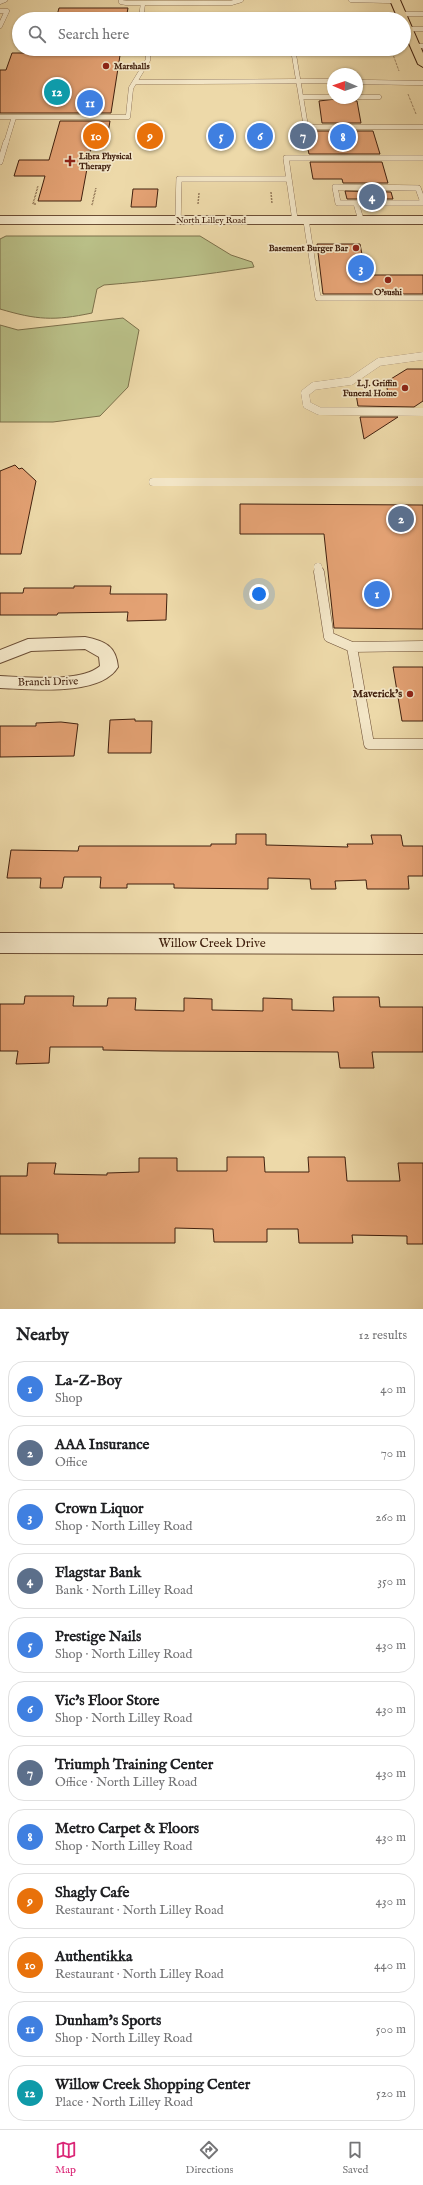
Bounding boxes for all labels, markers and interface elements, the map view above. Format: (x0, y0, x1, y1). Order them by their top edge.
search box (12, 12, 411, 56)
icon: search (26, 23, 48, 45)
text: Search here (58, 25, 129, 44)
marker: Marshalls (101, 61, 111, 71)
place label: Marshalls (114, 61, 150, 72)
north arrow (327, 68, 363, 104)
pin: 12 (44, 77, 70, 107)
pin: 11 (77, 88, 103, 118)
pin: 10 (83, 121, 109, 151)
pin: 9 (137, 121, 163, 151)
pin: 5 (208, 121, 234, 151)
pin: 6 (247, 121, 273, 151)
pin: 7 (290, 121, 316, 151)
pin: 8 (330, 122, 356, 152)
place label: Libra Physical Therapy (78, 151, 132, 172)
marker: Libra Physical Therapy (64, 155, 76, 167)
pin: 4 (359, 182, 385, 212)
street label: North Lilley Road (176, 215, 246, 226)
place label: Basement Burger Bar (269, 243, 349, 254)
marker: Basement Burger Bar (351, 243, 361, 253)
pin: 3 (348, 253, 374, 283)
marker: O'sushi (383, 275, 393, 285)
place label: O'sushi (374, 287, 403, 298)
place label: L.J. Griffin Funeral Home (343, 378, 398, 399)
marker: L.J. Griffin Funeral Home (400, 383, 410, 393)
pin: 2 (388, 504, 414, 534)
pin: 1 (364, 579, 390, 609)
your location (249, 584, 269, 604)
street label: Branch Drive (18, 674, 78, 690)
place label: Maverick's (353, 687, 402, 701)
marker: Maverick's (405, 689, 415, 699)
street label: Willow Creek Drive (158, 935, 266, 952)
text: Nearby (16, 1325, 69, 1346)
text: 12 results (359, 1327, 407, 1344)
text: La-Z-Boy (55, 1371, 122, 1390)
text: 1 (28, 1381, 32, 1398)
text: 40 m (380, 1381, 406, 1398)
text: Shop (55, 1390, 83, 1407)
text: AAA Insurance (55, 1435, 149, 1454)
text: 2 (27, 1445, 33, 1462)
text: 70 m (381, 1445, 406, 1462)
text: Office (55, 1454, 87, 1471)
text: Crown Liquor (55, 1499, 144, 1518)
text: 3 (28, 1509, 32, 1526)
text: 260 m (375, 1509, 406, 1526)
text: Shop · North Lilley Road (55, 1518, 192, 1535)
text: Flagstar Bank (55, 1563, 141, 1582)
text: 4 (27, 1573, 33, 1590)
text: 350 m (377, 1573, 406, 1590)
text: Bank · North Lilley Road (55, 1582, 193, 1599)
text: Prestige Nails (55, 1627, 141, 1646)
text: 5 (28, 1637, 32, 1654)
text: 430 m (376, 1637, 406, 1654)
text: Shop · North Lilley Road (55, 1646, 192, 1663)
text: Vic's Floor Store (55, 1691, 159, 1710)
text: 6 (27, 1701, 33, 1718)
text: 430 m (376, 1701, 406, 1718)
text: Shop · North Lilley Road (55, 1710, 192, 1727)
text: Triumph Training Center (55, 1755, 213, 1774)
text: 7 (27, 1765, 33, 1782)
text: 430 m (376, 1765, 406, 1782)
text: Office · North Lilley Road (55, 1774, 197, 1791)
text: Metro Carpet & Floors (55, 1819, 199, 1838)
text: 8 (27, 1829, 33, 1846)
text: 430 m (376, 1829, 406, 1846)
text: Shop · North Lilley Road (55, 1838, 192, 1855)
text: Shagly Cafe (55, 1883, 129, 1902)
text: 9 (27, 1893, 33, 1910)
text: 430 m (376, 1893, 406, 1910)
text: Restaurant · North Lilley Road (55, 1902, 224, 1919)
text: Authentikka (55, 1947, 133, 1966)
text: 10 (24, 1957, 36, 1974)
text: 440 m (374, 1957, 406, 1974)
text: Restaurant · North Lilley Road (55, 1966, 224, 1983)
text: Dunham's Sports (55, 2011, 161, 2030)
text: 11 (25, 2021, 35, 2038)
text: 500 m (376, 2021, 406, 2038)
text: Shop · North Lilley Road (55, 2030, 192, 2047)
text: Willow Creek Shopping Center (55, 2075, 250, 2094)
text: 12 (25, 2085, 35, 2102)
text: 520 m (376, 2085, 406, 2102)
text: Place · North Lilley Road (55, 2094, 193, 2111)
tab: Map (55, 2139, 77, 2177)
tab: Directions (186, 2139, 233, 2177)
tab: Saved (342, 2139, 368, 2177)

